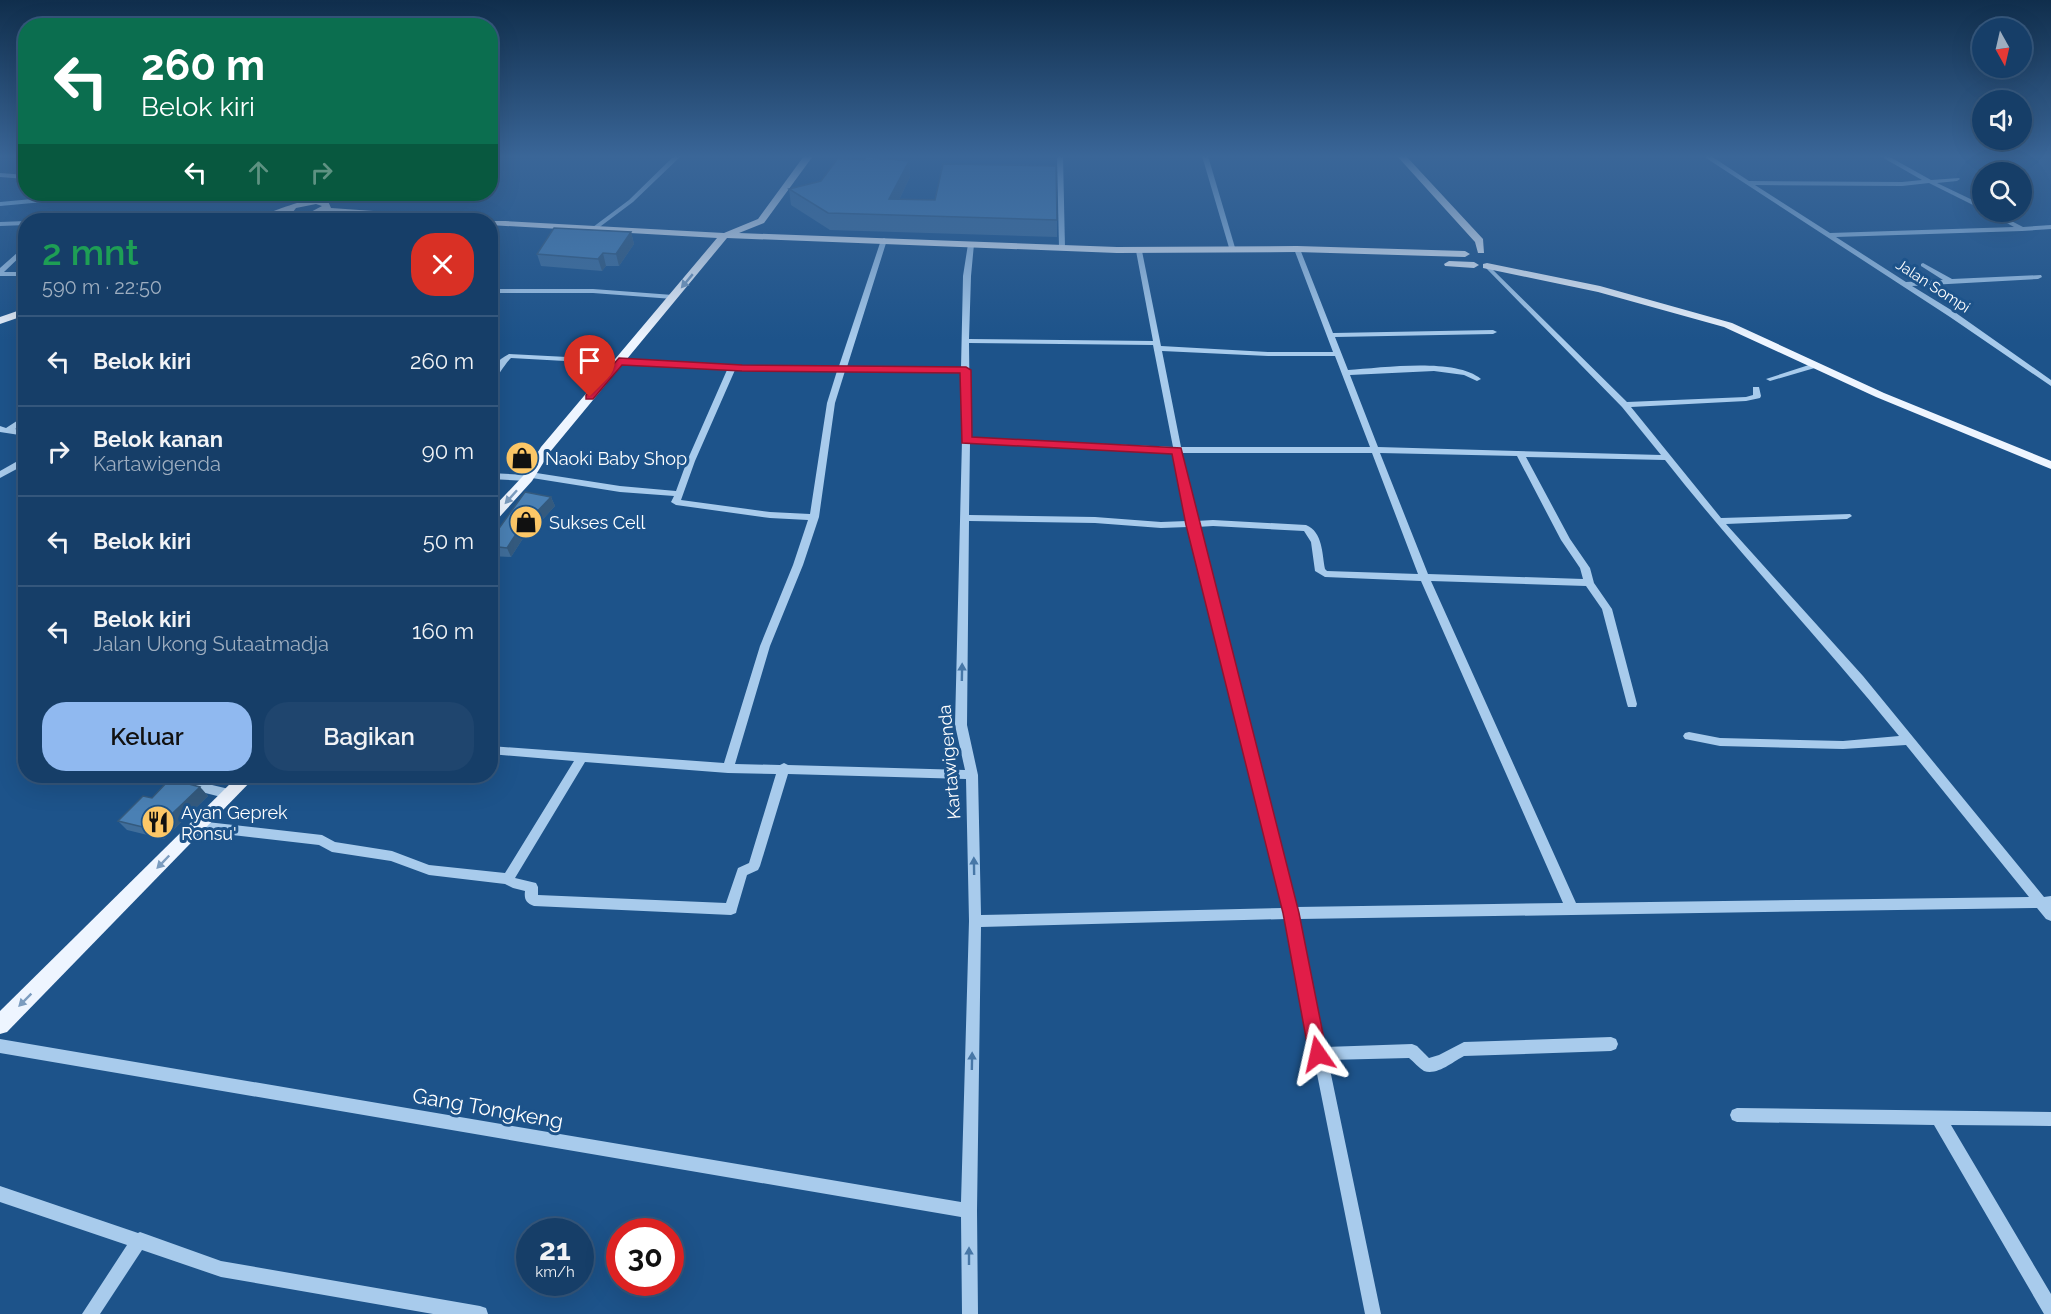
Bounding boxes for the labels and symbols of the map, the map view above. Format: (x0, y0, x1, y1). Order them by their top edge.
north arrow (1972, 18, 2032, 78)
street label: Jalan Sompi (1893, 255, 1973, 317)
one-way arrow (681, 273, 694, 288)
pin (564, 335, 615, 397)
shop icon: Naoki Baby Shop (504, 440, 540, 476)
place label: Naoki Baby Shop (545, 448, 687, 469)
one-way arrow (505, 489, 518, 504)
shop icon: Sukses Cell (508, 504, 544, 540)
place label: Sukses Cell (549, 512, 646, 533)
one-way arrow (957, 662, 966, 681)
street label: Kartawigenda (934, 704, 964, 820)
place label: Ayan Geprek Ronsu' (181, 802, 288, 844)
restaurant icon: Ayan Geprek Ronsu' (140, 804, 176, 840)
one-way arrow (156, 855, 170, 869)
one-way arrow (969, 856, 979, 875)
one-way arrow (18, 993, 32, 1008)
position arrow (1286, 1022, 1350, 1086)
one-way arrow (967, 1051, 977, 1070)
street label: Gang Tongkeng (411, 1082, 565, 1134)
speed limit sign: 30 (606, 1218, 684, 1296)
one-way arrow (964, 1246, 974, 1265)

